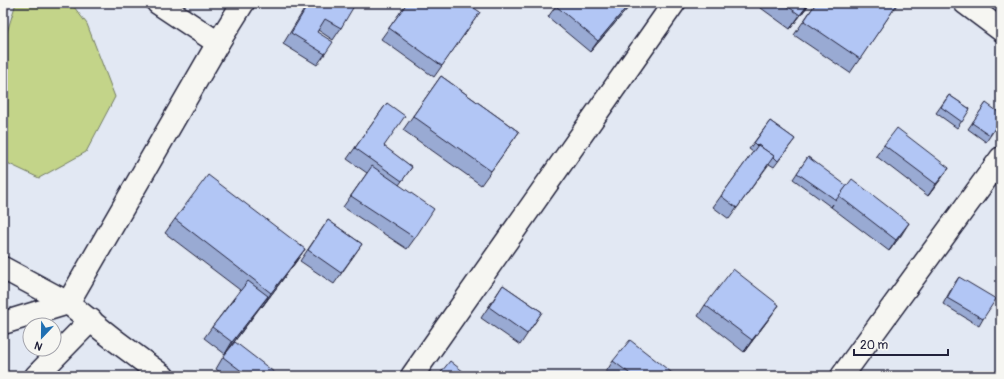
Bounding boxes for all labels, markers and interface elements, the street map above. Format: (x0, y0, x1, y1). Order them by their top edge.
north arrow (22, 317, 62, 357)
scale bar (854, 331, 948, 357)
text: N (32, 338, 44, 353)
text: 20 m (860, 338, 889, 353)

